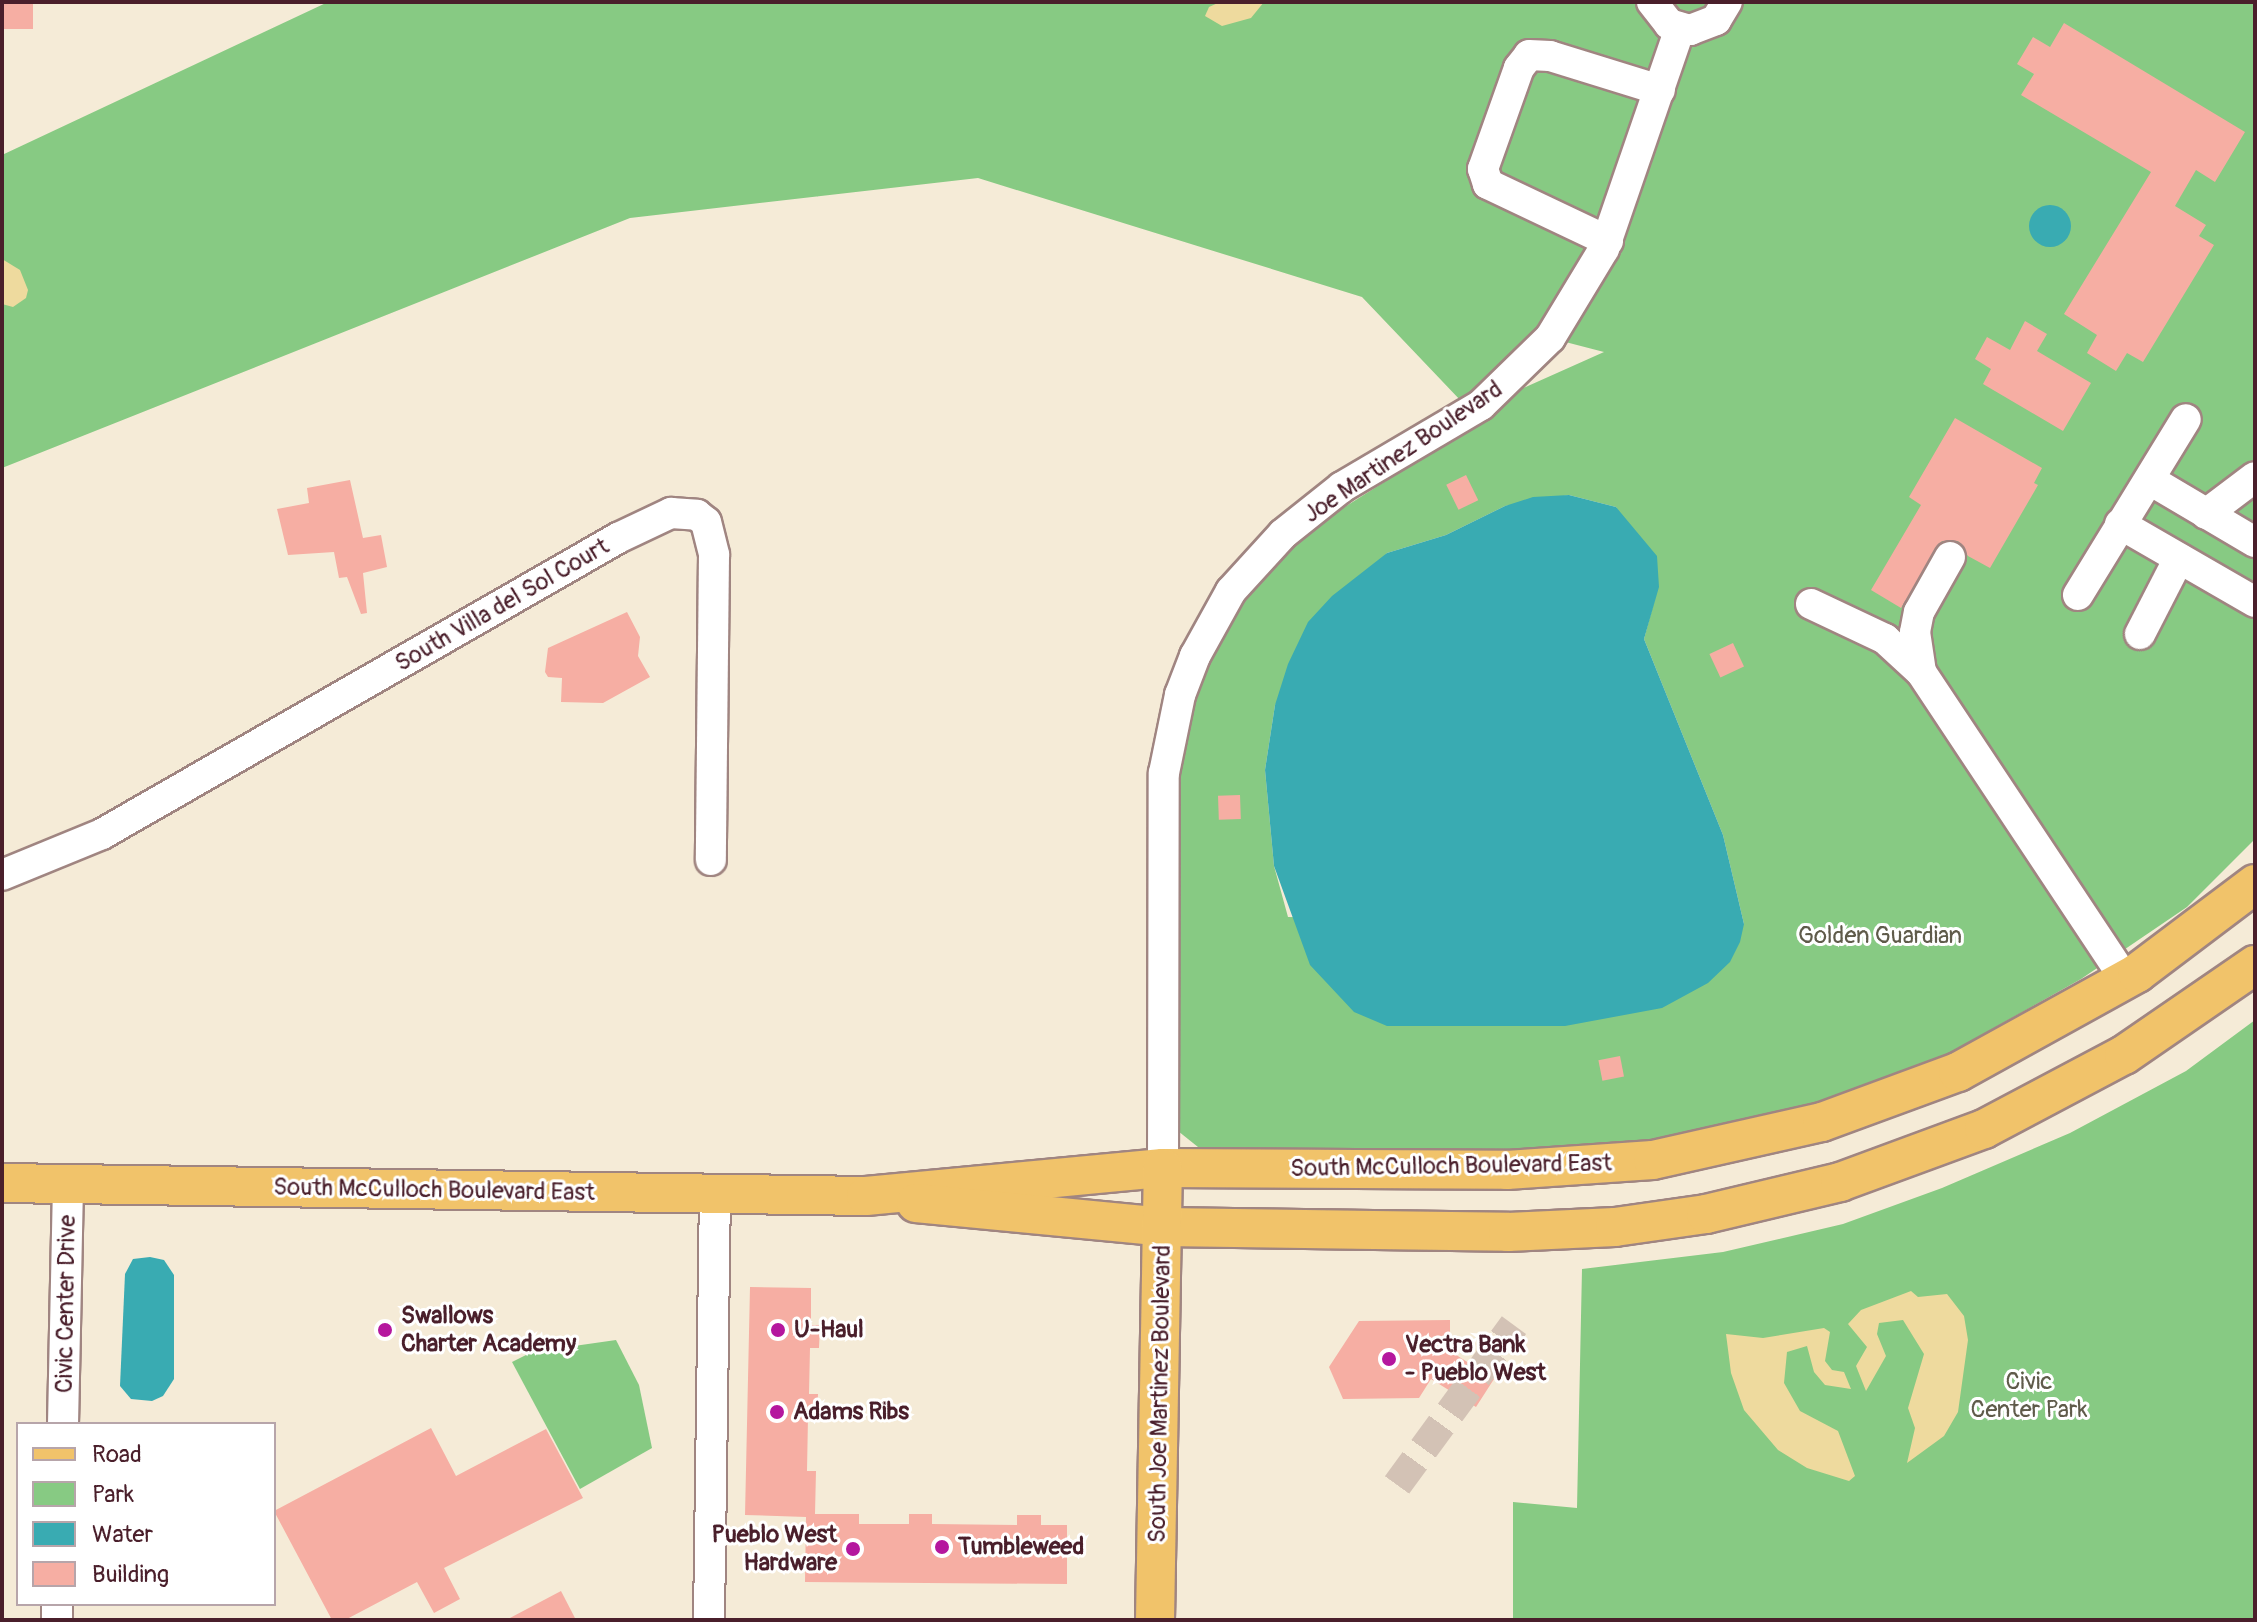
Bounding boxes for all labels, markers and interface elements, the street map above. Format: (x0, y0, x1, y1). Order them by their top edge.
street label: Joe Martinez Boulevard (1298, 375, 1508, 529)
street label: South Villa del Sol Court (390, 532, 614, 678)
park label: Golden Guardian (1798, 922, 1962, 950)
street label: South McCulloch Boulevard East (1290, 1149, 1612, 1183)
street label: South McCulloch Boulevard East (273, 1173, 595, 1207)
street label: Civic Center Drive (50, 1215, 82, 1393)
street label: South Joe Martinez Boulevard (1143, 1245, 1177, 1543)
place label: Swallows Charter Academy (401, 1302, 576, 1358)
place label: U-Haul (794, 1316, 864, 1344)
marker: Swallows Charter Academy (376, 1321, 394, 1339)
marker: U-Haul (769, 1321, 787, 1339)
place label: Vectra Bank - Pueblo West (1405, 1331, 1546, 1387)
marker: Vectra Bank - Pueblo West (1380, 1350, 1398, 1368)
park label: Civic Center Park (1971, 1368, 2087, 1424)
place label: Adams Ribs (793, 1398, 909, 1426)
marker: Adams Ribs (768, 1403, 786, 1421)
legend (16, 1422, 276, 1606)
text: Road (92, 1440, 142, 1469)
text: Park (92, 1480, 134, 1509)
text: Water (92, 1520, 153, 1549)
place label: Pueblo West Hardware (712, 1521, 837, 1577)
place label: Tumbleweed (958, 1533, 1084, 1561)
marker: Tumbleweed (933, 1538, 951, 1556)
marker: Pueblo West Hardware (844, 1540, 862, 1558)
text: Building (92, 1560, 169, 1589)

